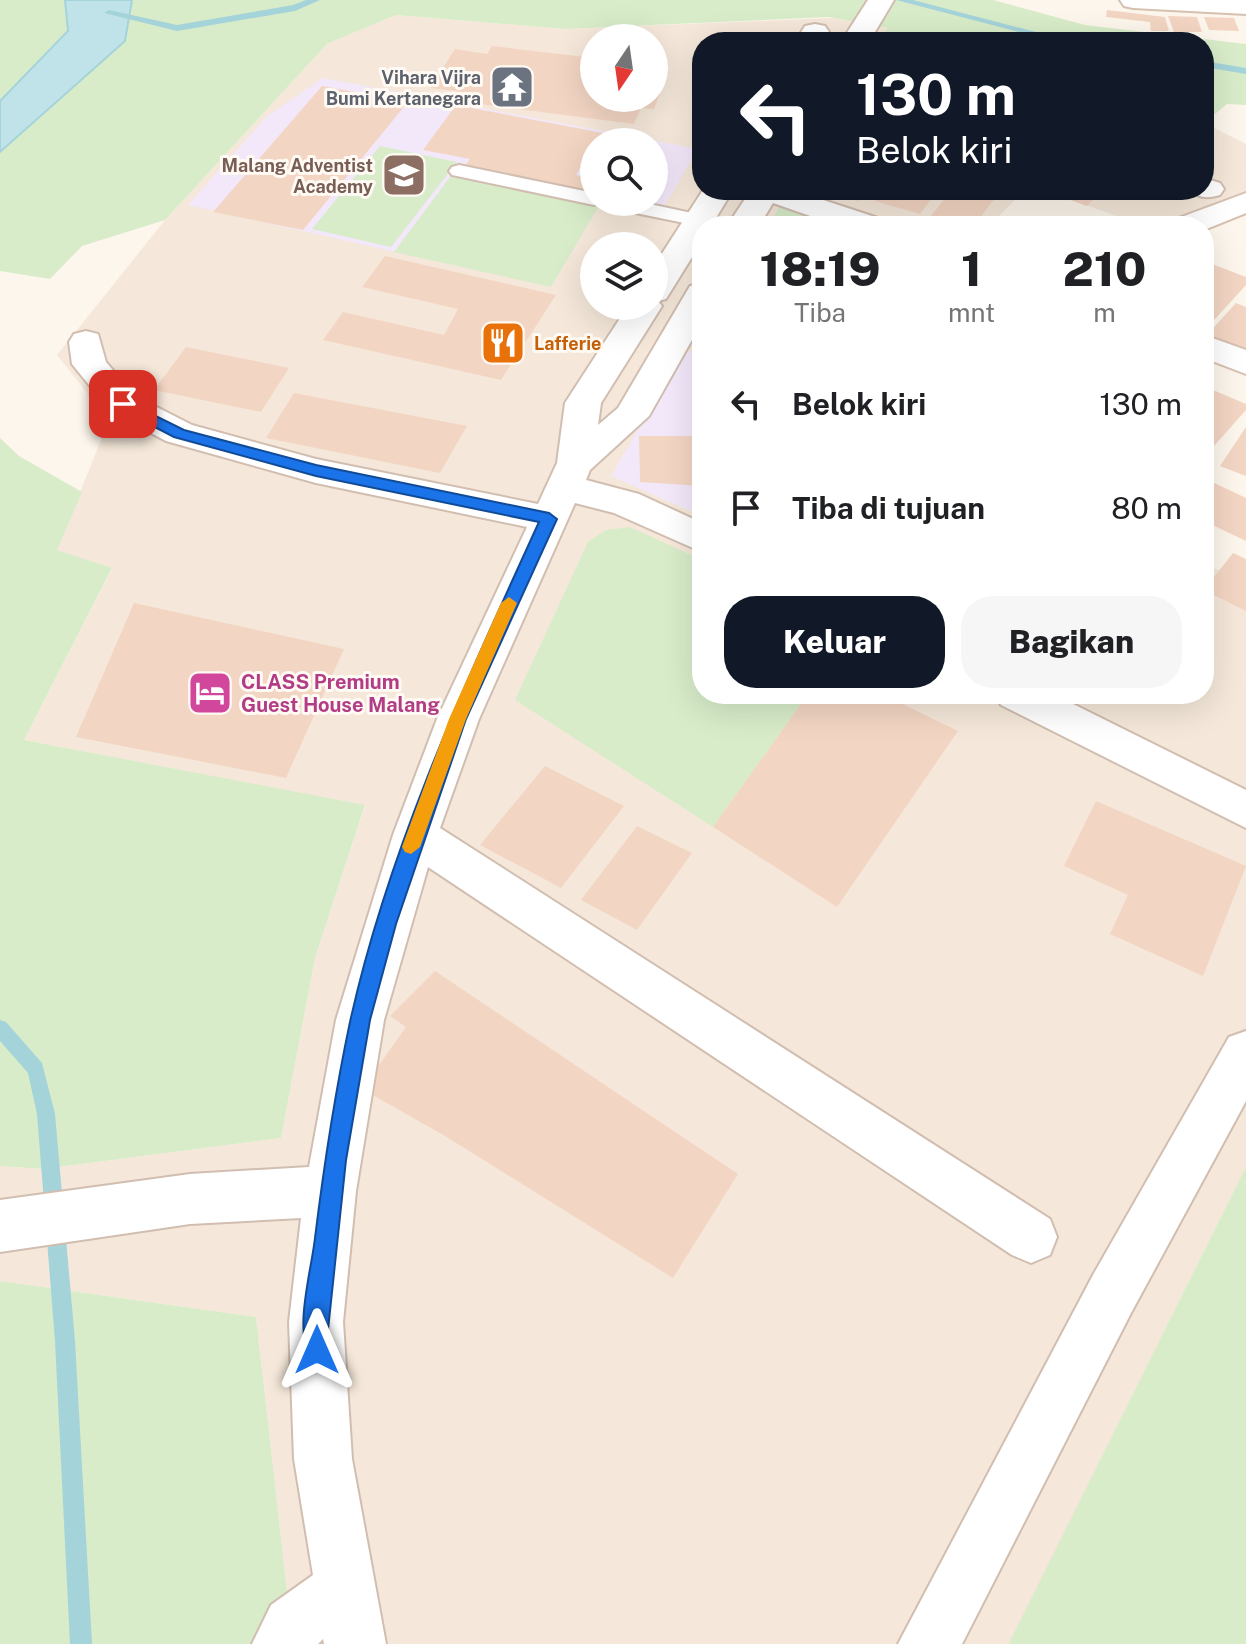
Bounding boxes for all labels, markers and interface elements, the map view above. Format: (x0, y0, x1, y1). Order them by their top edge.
north arrow (580, 24, 668, 112)
map controls (580, 24, 668, 320)
text: 130 m (856, 62, 1016, 128)
temple icon: Vihara Vijra Bumi Kertanegara (488, 63, 536, 111)
icon: left (724, 64, 828, 168)
place label: Vihara Vijra Bumi Kertanegara (326, 67, 481, 109)
button: search (580, 128, 668, 216)
text: Belok kiri (856, 129, 1012, 171)
school or university icon: Malang Adventist Academy (380, 151, 428, 199)
place label: Malang Adventist Academy (221, 155, 373, 197)
button: layers (580, 232, 668, 320)
text: 18:19 (759, 240, 881, 297)
text: 1 (961, 240, 982, 297)
text: 210 (1063, 240, 1147, 297)
text: Tiba (794, 297, 846, 328)
text: mnt (948, 297, 995, 328)
text: m (1093, 297, 1116, 328)
restaurant icon: Lafferie (479, 319, 527, 367)
place label: Lafferie (534, 333, 601, 354)
pin (89, 370, 157, 438)
icon: arrive (101, 382, 145, 426)
icon: left (724, 382, 768, 426)
text: Belok kiri (792, 386, 926, 422)
text: 130 m (1099, 386, 1182, 422)
icon: arrive (724, 486, 768, 530)
text: Tiba di tujuan (792, 490, 985, 526)
text: 80 m (1111, 490, 1182, 526)
button: Keluar (724, 596, 945, 688)
button: Bagikan (961, 596, 1182, 688)
hotel icon: CLASS Premium Guest House Malang (186, 669, 234, 717)
place label: CLASS Premium Guest House Malang (241, 670, 440, 717)
position arrow (275, 1308, 359, 1392)

